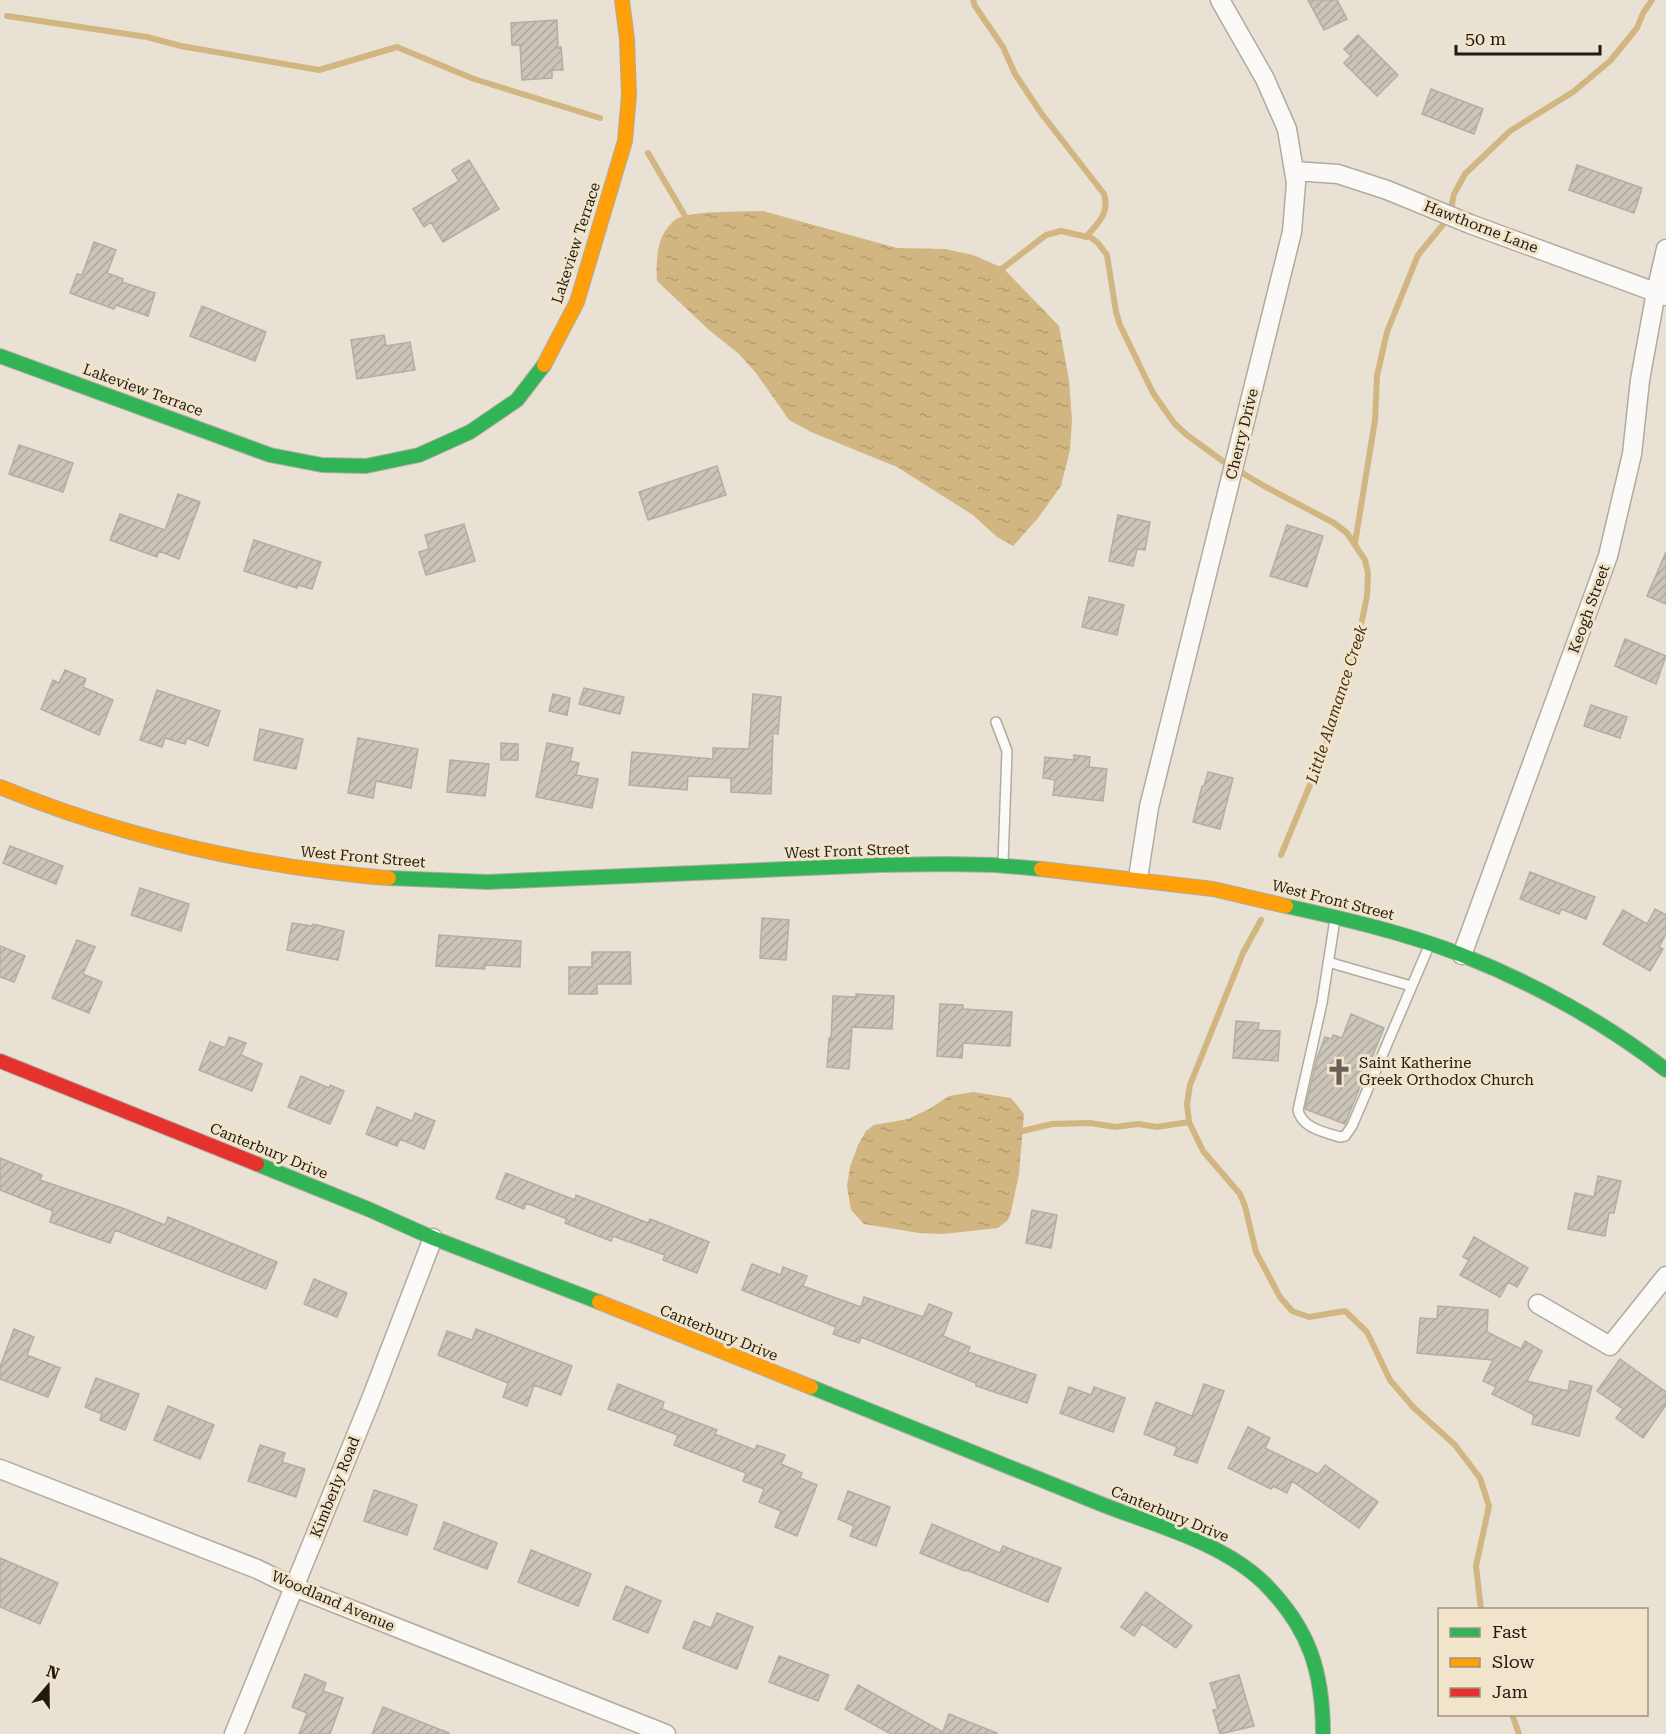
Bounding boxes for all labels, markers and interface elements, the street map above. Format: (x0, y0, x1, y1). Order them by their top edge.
scale bar (1456, 18, 1600, 56)
text: 50 m (1465, 28, 1506, 49)
street label: Lakeview Terrace (548, 180, 604, 306)
street label: Hawthorne Lane (1421, 197, 1541, 257)
street label: Lakeview Terrace (80, 360, 206, 420)
street label: Cherry Drive (1222, 387, 1262, 481)
street label: Keogh Street (1565, 562, 1614, 656)
water label: Little Alamance Creek (1302, 622, 1371, 787)
street label: West Front Street (784, 840, 910, 862)
street label: West Front Street (300, 843, 427, 871)
street label: West Front Street (1270, 876, 1396, 924)
place label: Saint Katherine Greek Orthodox Church (1359, 1054, 1534, 1089)
church icon: Saint Katherine Greek Orthodox Church (1324, 1057, 1354, 1087)
street label: Canterbury Drive (207, 1119, 331, 1183)
street label: Canterbury Drive (657, 1301, 781, 1365)
street label: Kimberly Road (307, 1433, 364, 1540)
street label: Canterbury Drive (1108, 1482, 1232, 1546)
street label: Woodland Avenue (269, 1567, 397, 1635)
legend (1438, 1608, 1648, 1716)
text: Fast (1492, 1621, 1527, 1642)
text: Slow (1492, 1651, 1534, 1672)
north arrow (18, 1656, 78, 1716)
text: N (44, 1661, 62, 1683)
text: Jam (1492, 1681, 1528, 1702)

